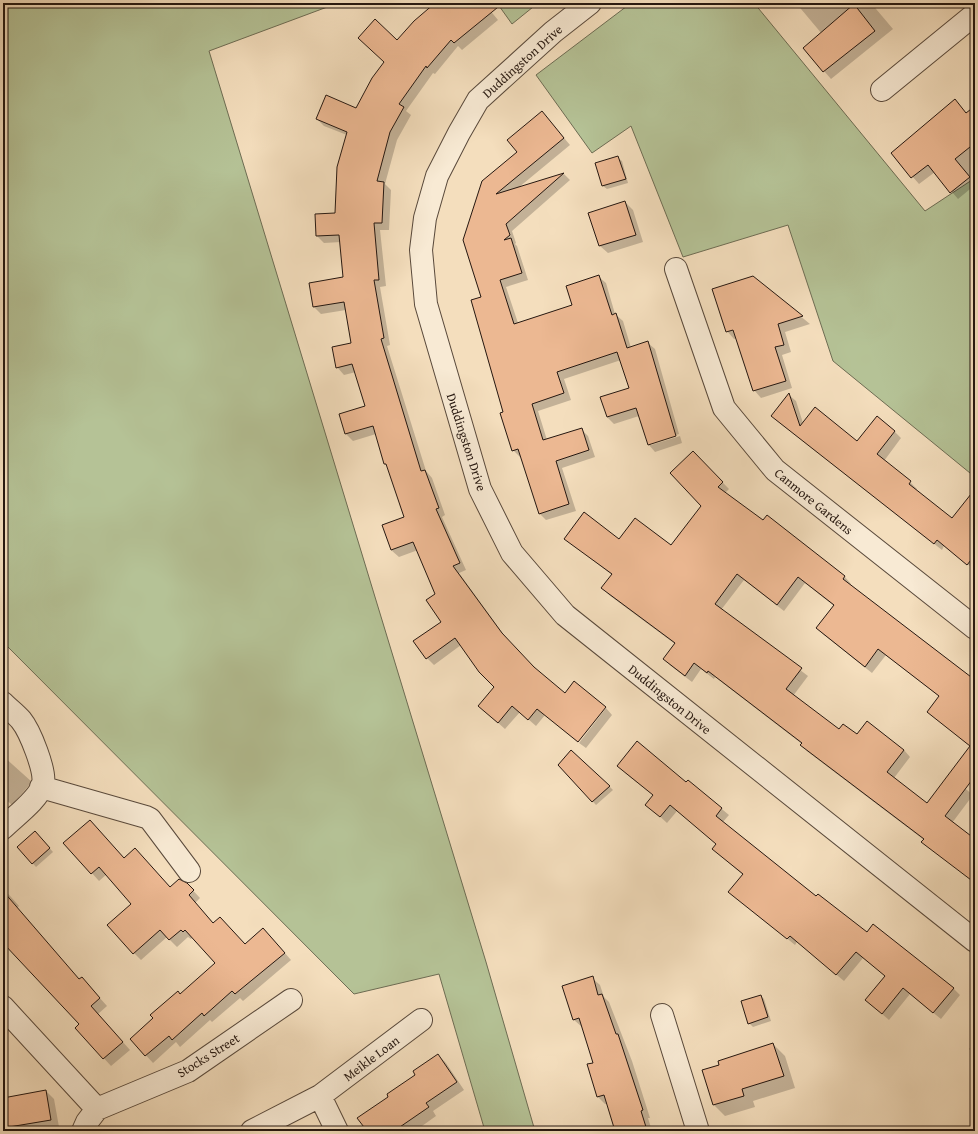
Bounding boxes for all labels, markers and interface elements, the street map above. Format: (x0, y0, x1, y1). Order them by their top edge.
street label: Duddingston Drive (478, 20, 567, 103)
street label: Duddingston Drive (442, 391, 491, 494)
street label: Canmore Gardens (770, 464, 857, 539)
street label: Duddingston Drive (624, 660, 715, 739)
street label: Stocks Street (173, 1028, 244, 1082)
street label: Meikle Loan (339, 1031, 404, 1086)

